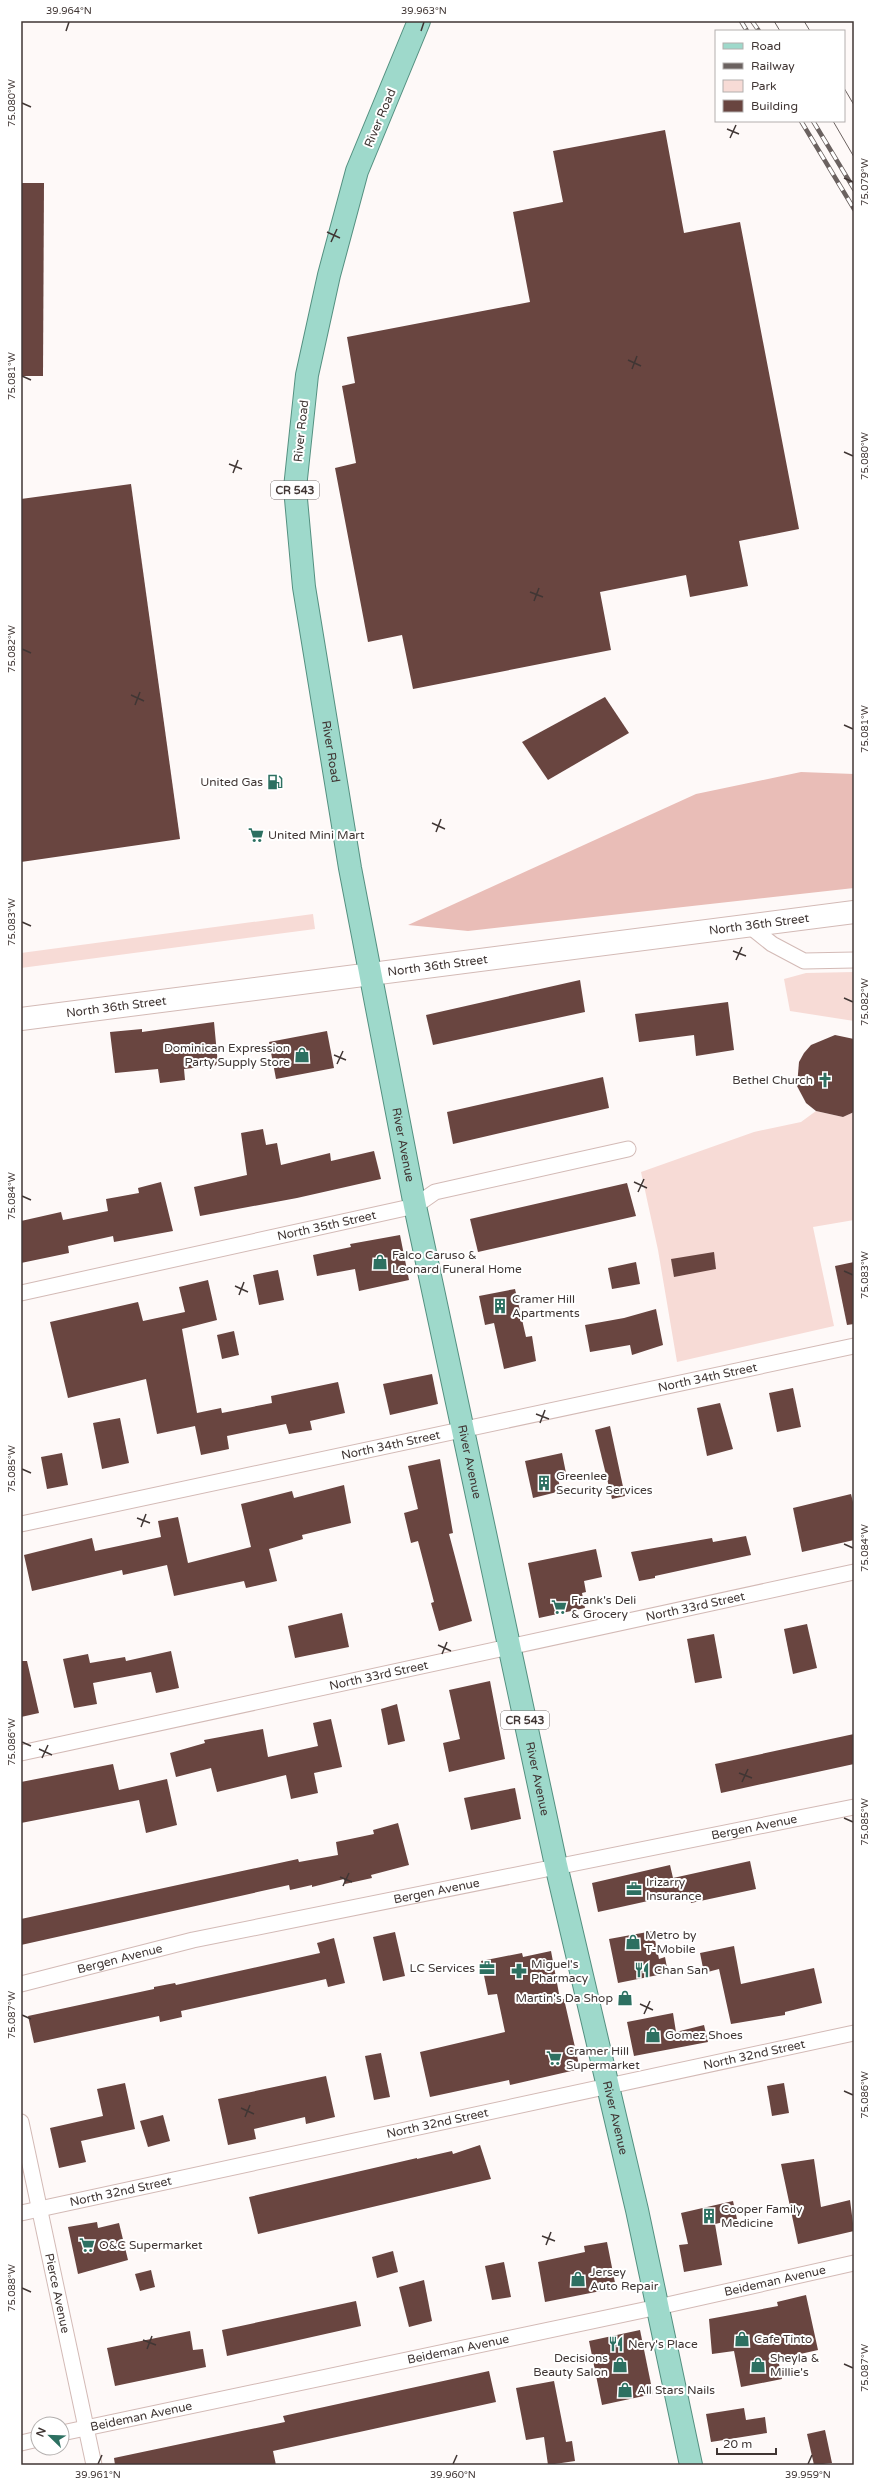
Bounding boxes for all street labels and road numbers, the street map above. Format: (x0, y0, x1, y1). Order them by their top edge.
street label: River Road (361, 87, 399, 149)
street label: River Road (291, 399, 311, 463)
road number: CR 543 (271, 481, 319, 499)
street label: River Road (319, 719, 343, 783)
street label: North 36th Street (708, 911, 810, 938)
street label: North 36th Street (387, 952, 489, 979)
street label: North 36th Street (65, 993, 168, 1020)
street label: River Avenue (389, 1106, 417, 1183)
street label: North 35th Street (276, 1208, 378, 1243)
street label: North 34th Street (657, 1360, 759, 1395)
street label: River Avenue (455, 1424, 485, 1500)
street label: North 34th Street (340, 1428, 442, 1462)
street label: North 33rd Street (644, 1589, 746, 1624)
street label: North 33rd Street (328, 1658, 430, 1693)
road number: CR 543 (501, 1711, 549, 1729)
street label: River Avenue (523, 1740, 552, 1817)
street label: Bergen Avenue (710, 1812, 799, 1843)
street label: Bergen Avenue (392, 1875, 481, 1906)
street label: Bergen Avenue (76, 1941, 164, 1976)
street label: North 32nd Street (702, 2037, 807, 2072)
street label: River Avenue (600, 2080, 631, 2156)
street label: North 32nd Street (385, 2105, 490, 2141)
street label: North 32nd Street (68, 2174, 173, 2209)
street label: Pierce Avenue (42, 2252, 73, 2335)
street label: Beideman Avenue (723, 2263, 827, 2299)
street label: Beideman Avenue (406, 2332, 511, 2367)
street label: Beideman Avenue (89, 2399, 194, 2434)

